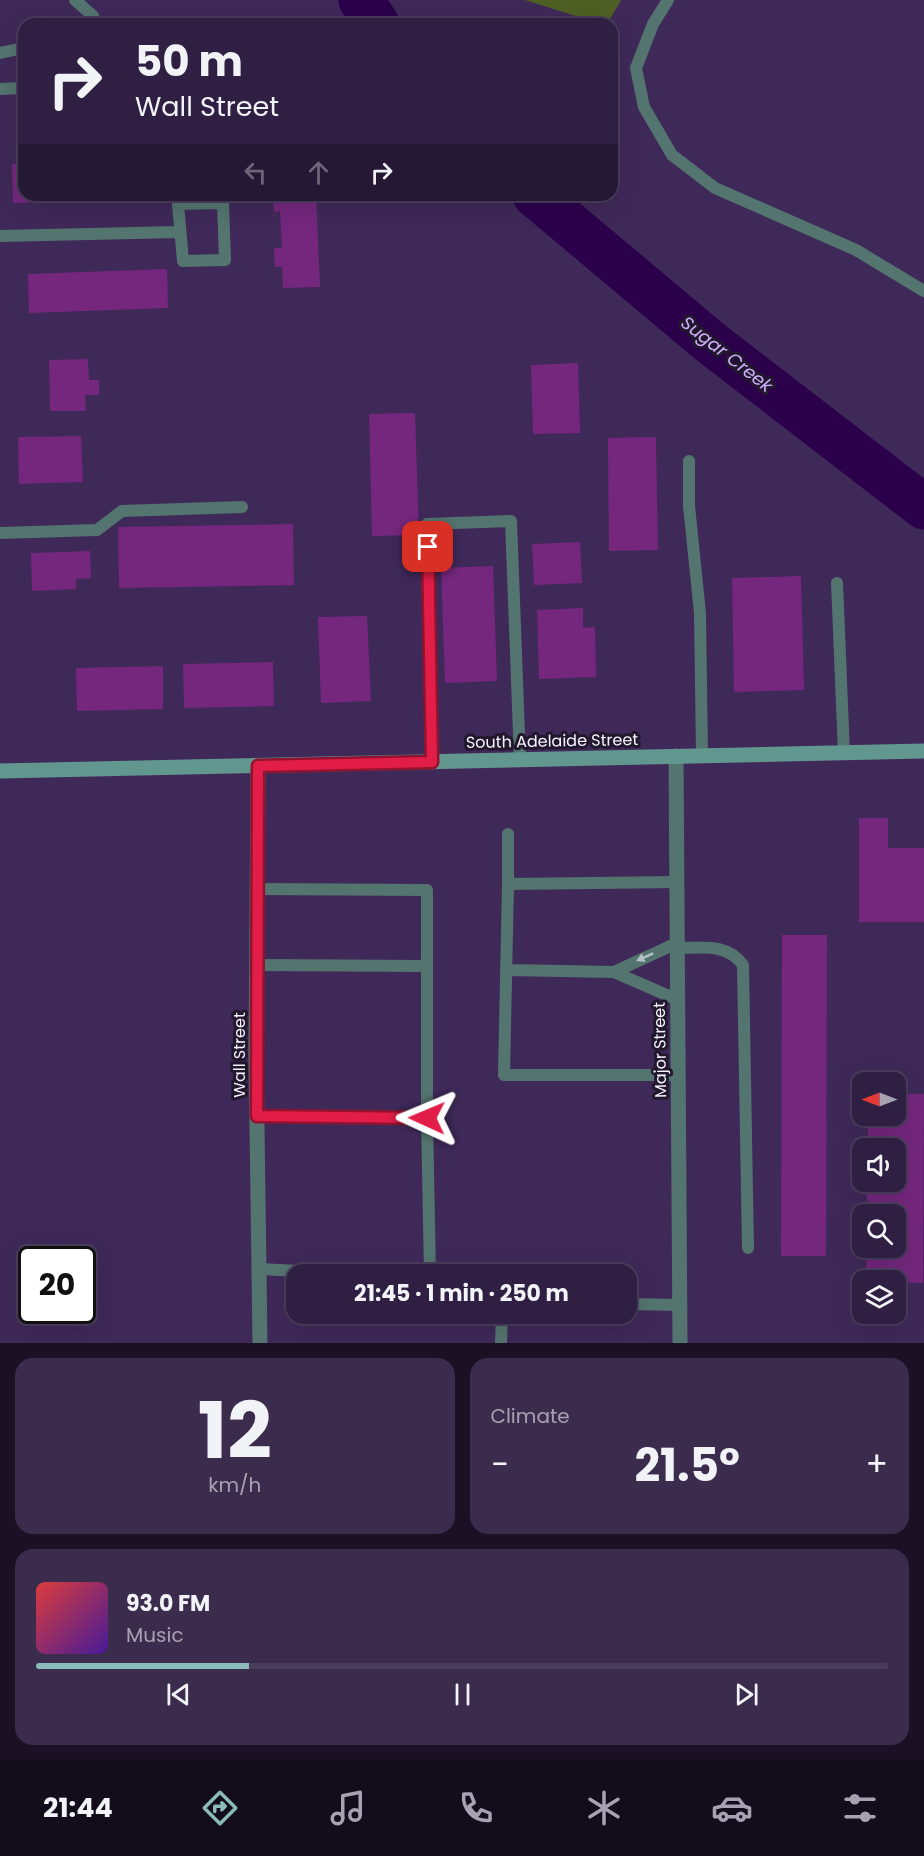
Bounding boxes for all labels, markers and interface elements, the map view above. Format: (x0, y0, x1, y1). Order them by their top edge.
text: 50 m (135, 32, 243, 91)
icon: right (36, 42, 114, 120)
text: Wall Street (135, 88, 279, 125)
icon: left (239, 156, 272, 189)
icon: ahead (302, 156, 335, 189)
icon: right (365, 156, 398, 189)
water label: Sugar Creek (676, 310, 779, 398)
pin (402, 521, 453, 572)
icon: arrive (411, 530, 444, 563)
street label: South Adelaide Street (466, 728, 638, 754)
one-way arrow (637, 953, 654, 962)
street label: Major Street (648, 1002, 672, 1098)
street label: Wall Street (228, 1012, 251, 1098)
north arrow (852, 1072, 906, 1126)
map controls (852, 1072, 906, 1324)
position arrow (395, 1086, 459, 1150)
button: sound (852, 1138, 906, 1192)
button: search (852, 1204, 906, 1258)
speed limit sign: 20 (18, 1246, 96, 1324)
button: layers (852, 1270, 906, 1324)
text: 21:45 · 1 min · 250 m (354, 1278, 569, 1309)
text: 12 (198, 1376, 272, 1485)
text: Climate (491, 1402, 570, 1430)
text: 21.5° (634, 1434, 740, 1497)
text: − (491, 1441, 509, 1488)
text: + (865, 1441, 888, 1488)
text: km/h (208, 1471, 261, 1499)
text: 93.0 FM (126, 1588, 210, 1619)
text: Music (126, 1621, 184, 1649)
icon: previous (162, 1678, 195, 1711)
icon: pause (446, 1678, 479, 1711)
icon: next (730, 1678, 763, 1711)
icon: directions (199, 1787, 241, 1829)
icon: music (327, 1787, 369, 1829)
icon: phone (455, 1787, 497, 1829)
icon: climate (583, 1787, 625, 1829)
icon: car (711, 1787, 753, 1829)
icon: filters (839, 1787, 881, 1829)
text: 21:44 (43, 1789, 113, 1826)

